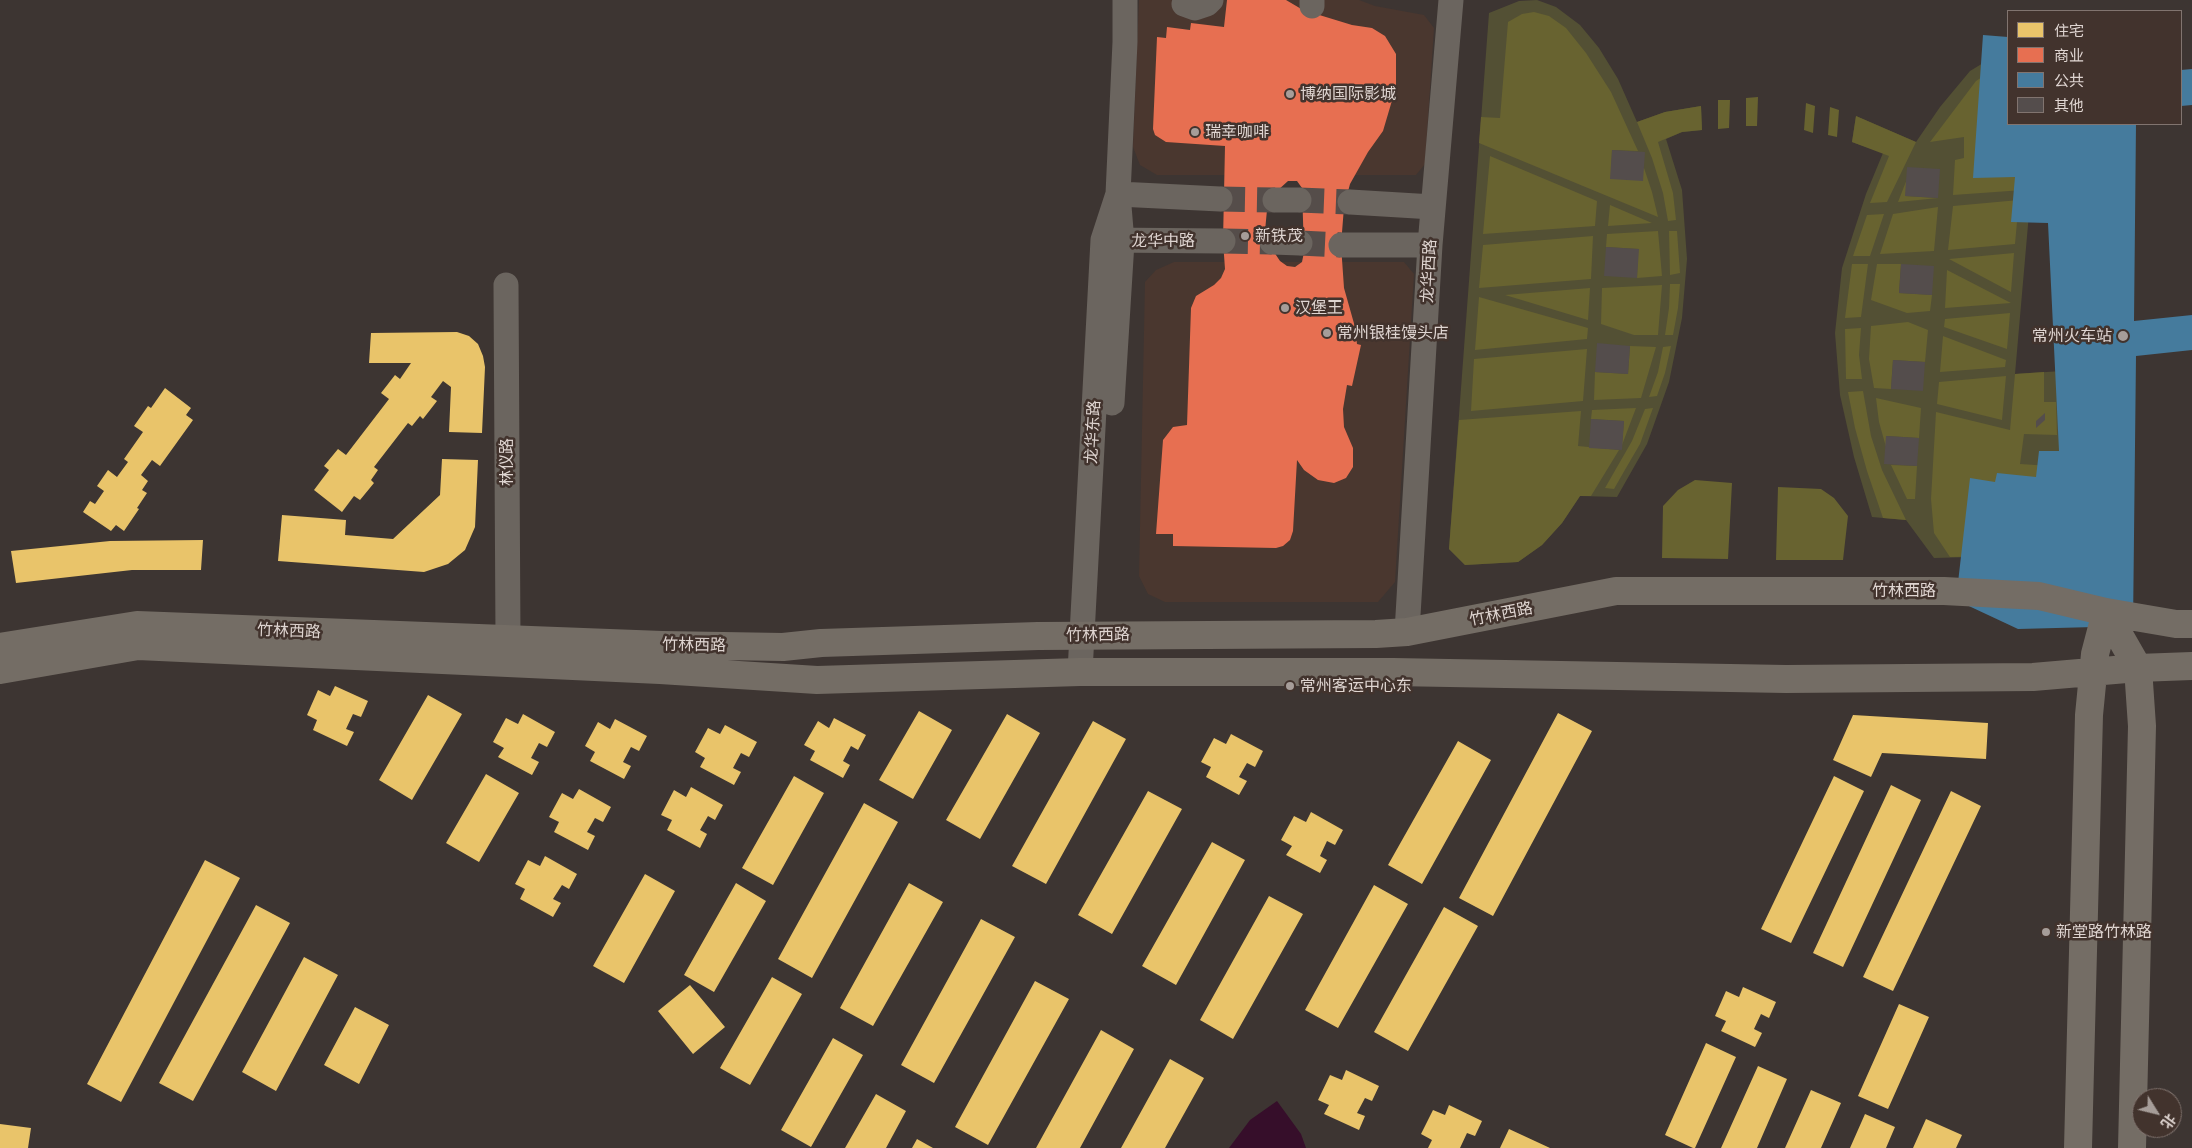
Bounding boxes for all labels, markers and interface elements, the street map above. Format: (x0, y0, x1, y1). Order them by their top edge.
legend (2007, 10, 2182, 125)
text: 住宅 (2054, 22, 2084, 39)
text: 商业 (2054, 47, 2084, 64)
text: 公共 (2054, 72, 2084, 89)
place label: 博纳国际影城 (1300, 84, 1396, 104)
marker: 博纳国际影城 (1284, 88, 1296, 100)
text: 其他 (2054, 97, 2084, 114)
place label: 瑞幸咖啡 (1205, 122, 1269, 142)
marker: 瑞幸咖啡 (1189, 126, 1201, 138)
place label: 新铁茂 (1255, 226, 1303, 246)
marker: 新铁茂 (1239, 230, 1251, 242)
street label: 龙华中路 (1131, 231, 1195, 251)
street label: 龙华西路 (1418, 239, 1440, 303)
place label: 汉堡王 (1295, 298, 1343, 318)
marker: 汉堡王 (1279, 302, 1291, 314)
place label: 常州银桂馒头店 (1337, 323, 1449, 343)
place label: 常州火车站 (2032, 326, 2112, 346)
marker: 常州银桂馒头店 (1321, 327, 1333, 339)
marker: 常州火车站 (2116, 329, 2130, 343)
street label: 龙华东路 (1082, 400, 1104, 464)
street label: 林仪路 (497, 438, 517, 486)
street label: 竹林西路 (1872, 581, 1936, 601)
street label: 竹林西路 (1468, 598, 1534, 630)
street label: 竹林西路 (257, 620, 321, 642)
street label: 竹林西路 (1066, 625, 1130, 645)
street label: 竹林西路 (662, 635, 726, 655)
place label: 常州客运中心东 (1300, 676, 1412, 696)
marker: 常州客运中心东 (1284, 680, 1296, 692)
place label: 新堂路竹林路 (2056, 922, 2152, 942)
marker: 新堂路竹林路 (2040, 926, 2052, 938)
north arrow (2132, 1088, 2182, 1138)
text: 北 (2158, 1111, 2179, 1132)

